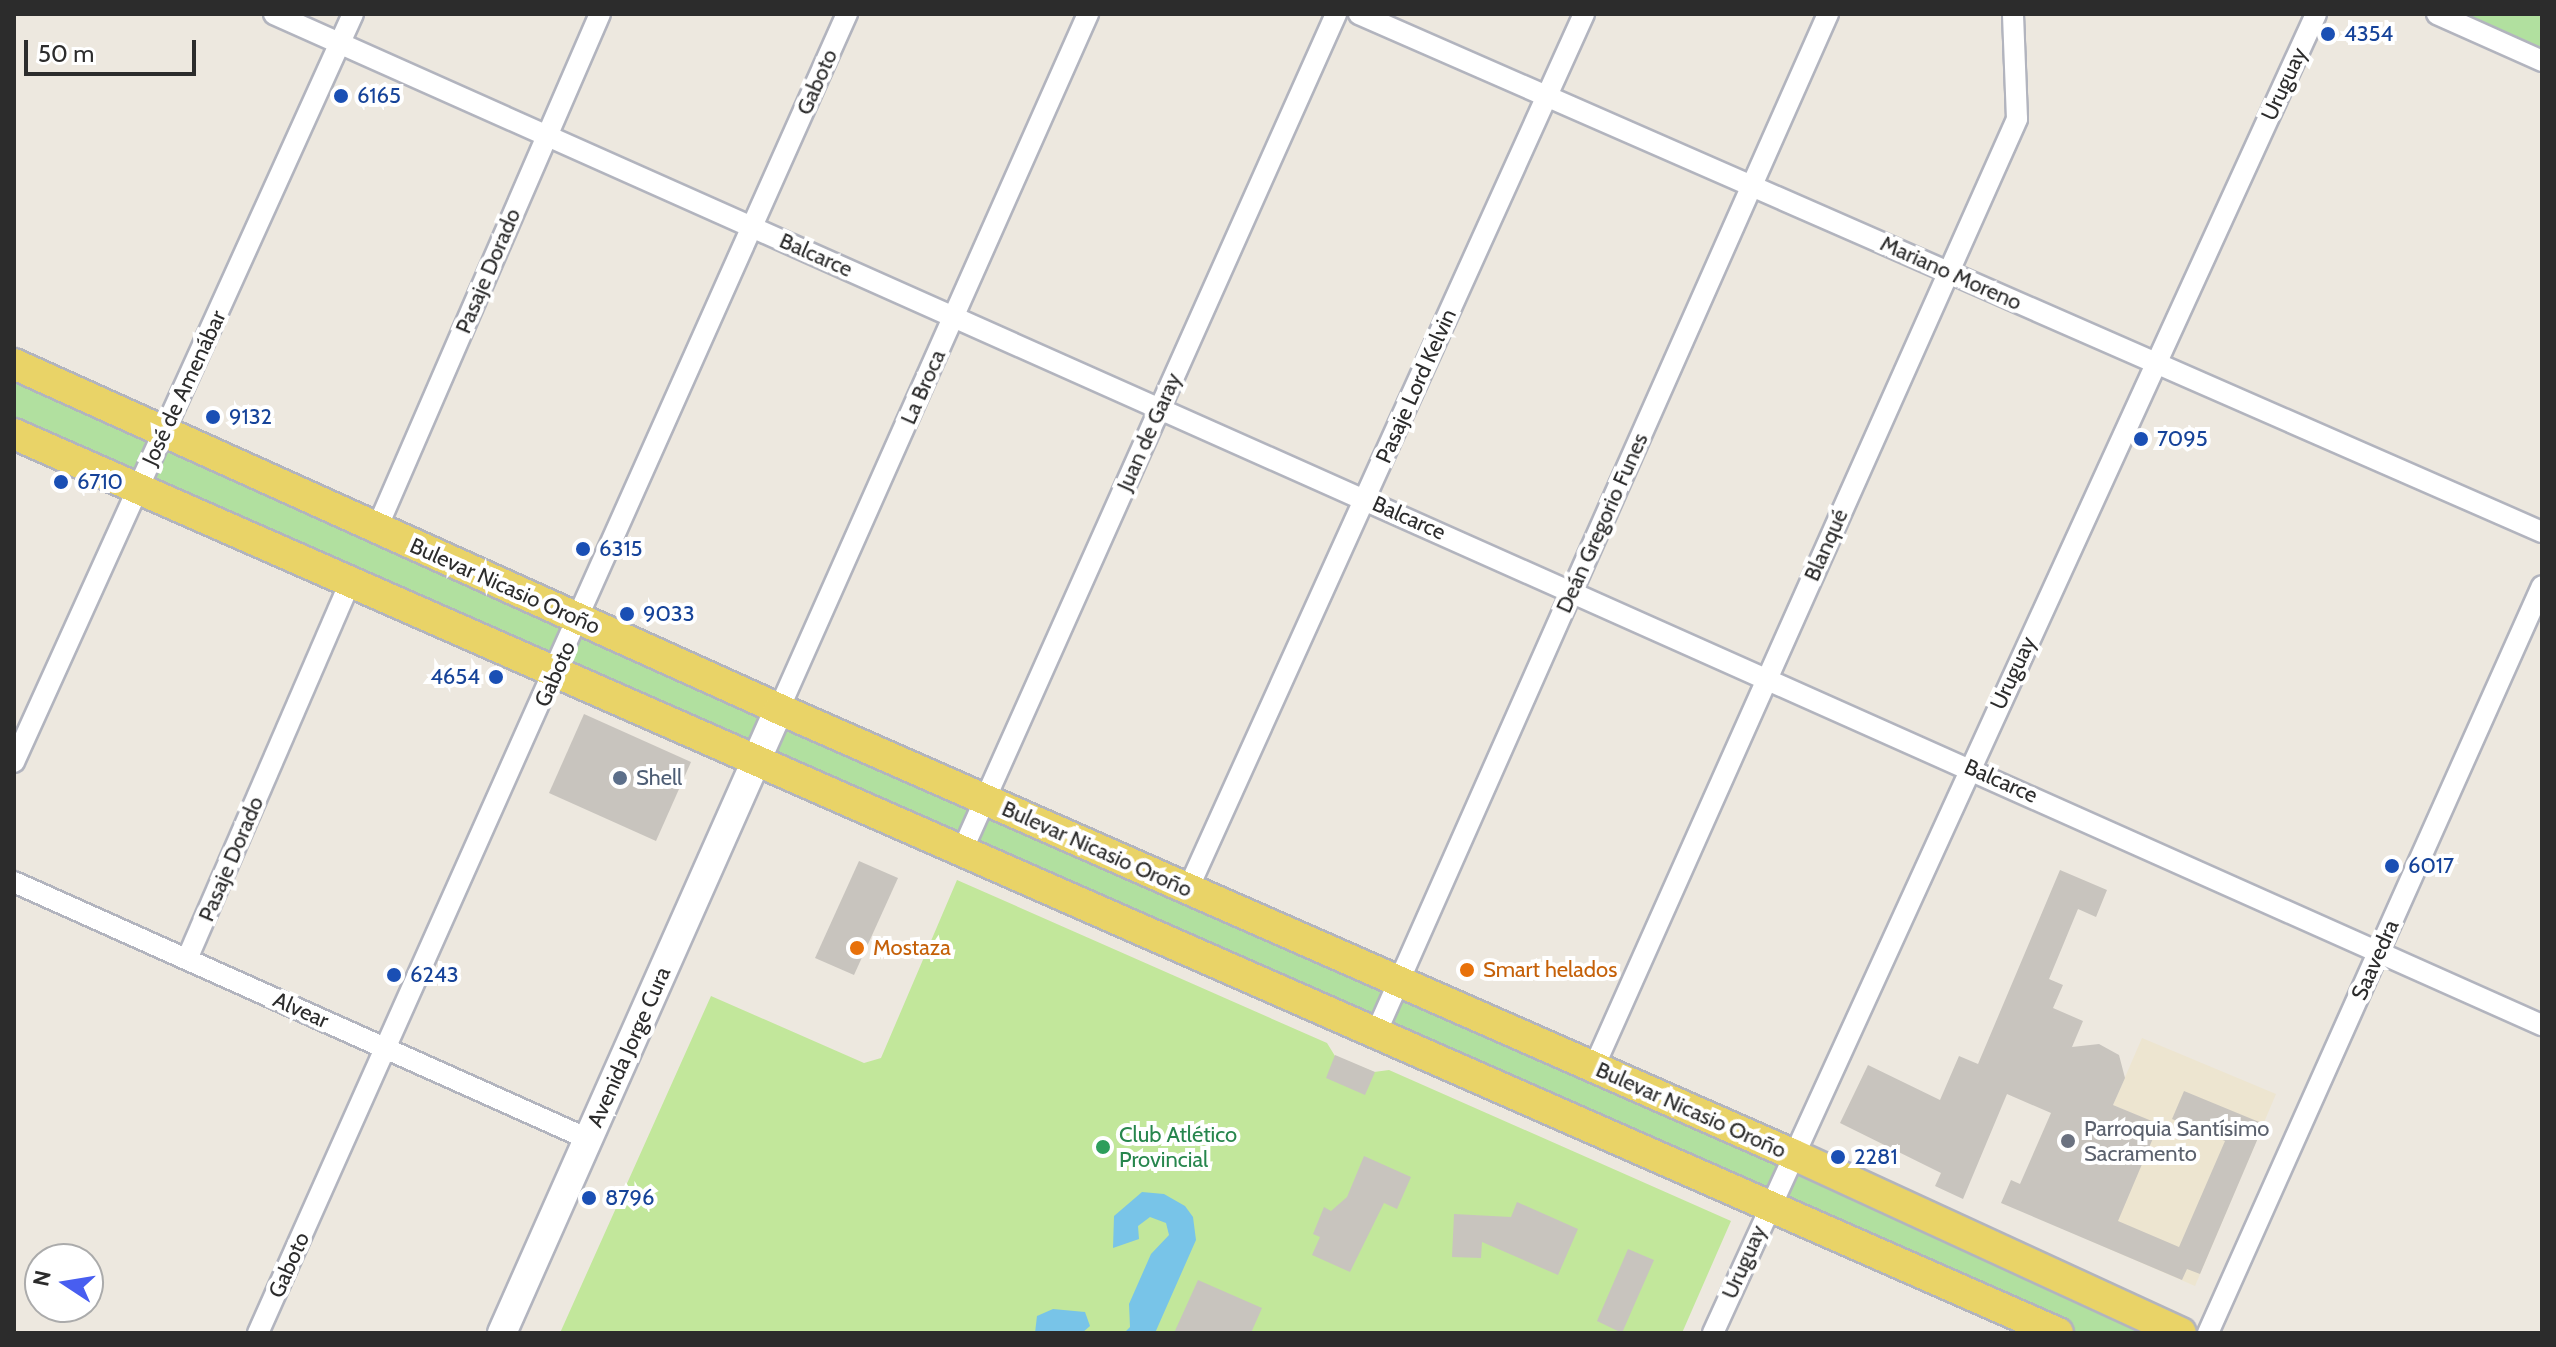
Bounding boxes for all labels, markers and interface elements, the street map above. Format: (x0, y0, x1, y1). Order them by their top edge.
place label: 4354 (2344, 21, 2393, 47)
scale bar (28, 24, 200, 74)
marker: 4354 (2319, 25, 2337, 43)
text: 50 m (38, 39, 94, 68)
street label: Uruguay (2256, 43, 2312, 125)
street label: Gaboto (791, 45, 843, 119)
place label: 6165 (357, 83, 401, 109)
marker: 6165 (332, 87, 350, 105)
street label: Pasaje Dorado (450, 205, 526, 337)
street label: Balcarce (775, 227, 857, 283)
street label: Mariano Moreno (1876, 230, 2026, 316)
street label: Pasaje Lord Kelvin (1370, 305, 1462, 467)
street label: José de Amenábar (137, 306, 231, 470)
street label: La Broca (895, 346, 951, 428)
street label: Juan de Garay (1111, 369, 1187, 495)
place label: 9132 (229, 404, 272, 430)
marker: 9132 (204, 408, 222, 426)
place label: 7095 (2157, 426, 2208, 452)
street label: Deán Gregorio Funes (1550, 429, 1654, 617)
marker: 7095 (2132, 430, 2150, 448)
place label: 6710 (77, 469, 123, 495)
marker: 6710 (52, 473, 70, 491)
street label: Balcarce (1368, 490, 1450, 546)
street label: Blanqué (1798, 505, 1854, 585)
street label: Bulevar Nicasio Oroño (406, 532, 604, 640)
place label: 6315 (599, 536, 642, 562)
marker: 6315 (574, 540, 592, 558)
place label: 9033 (643, 601, 695, 627)
marker: 9033 (618, 605, 636, 623)
street label: Uruguay (1985, 632, 2041, 714)
street label: Gaboto (529, 637, 581, 711)
place label: 4654 (430, 664, 480, 690)
marker: 4654 (487, 668, 505, 686)
street label: Balcarce (1960, 753, 2042, 809)
place label: Shell (636, 765, 682, 791)
marker: Shell (611, 769, 629, 787)
street label: Pasaje Dorado (193, 793, 269, 925)
street label: Bulevar Nicasio Oroño (998, 795, 1196, 903)
place label: 6017 (2408, 853, 2454, 879)
marker: 6017 (2383, 857, 2401, 875)
street label: Saavedra (2346, 916, 2404, 1004)
place label: Mostaza (873, 935, 951, 961)
marker: Mostaza (848, 939, 866, 957)
place label: Smart helados (1483, 957, 1617, 983)
marker: Smart helados (1458, 961, 1476, 979)
place label: 6243 (410, 962, 459, 988)
street label: Avenida Jorge Cura (582, 963, 676, 1131)
marker: 6243 (385, 966, 403, 984)
street label: Alvear (269, 986, 333, 1034)
street label: Bulevar Nicasio Oroño (1592, 1056, 1790, 1164)
place label: Parroquia Santísimo Sacramento (2084, 1115, 2269, 1166)
place label: Club Atlético Provincial (1119, 1121, 1237, 1172)
marker: Parroquia Santísimo Sacramento (2059, 1132, 2077, 1150)
marker: Club Atlético Provincial (1094, 1138, 1112, 1156)
place label: 2281 (1854, 1144, 1898, 1170)
marker: 2281 (1829, 1148, 1847, 1166)
place label: 8796 (605, 1185, 654, 1211)
marker: 8796 (580, 1189, 598, 1207)
street label: Uruguay (1716, 1221, 1772, 1303)
street label: Gaboto (263, 1228, 315, 1302)
north arrow (24, 1243, 104, 1323)
text: N (27, 1268, 57, 1289)

